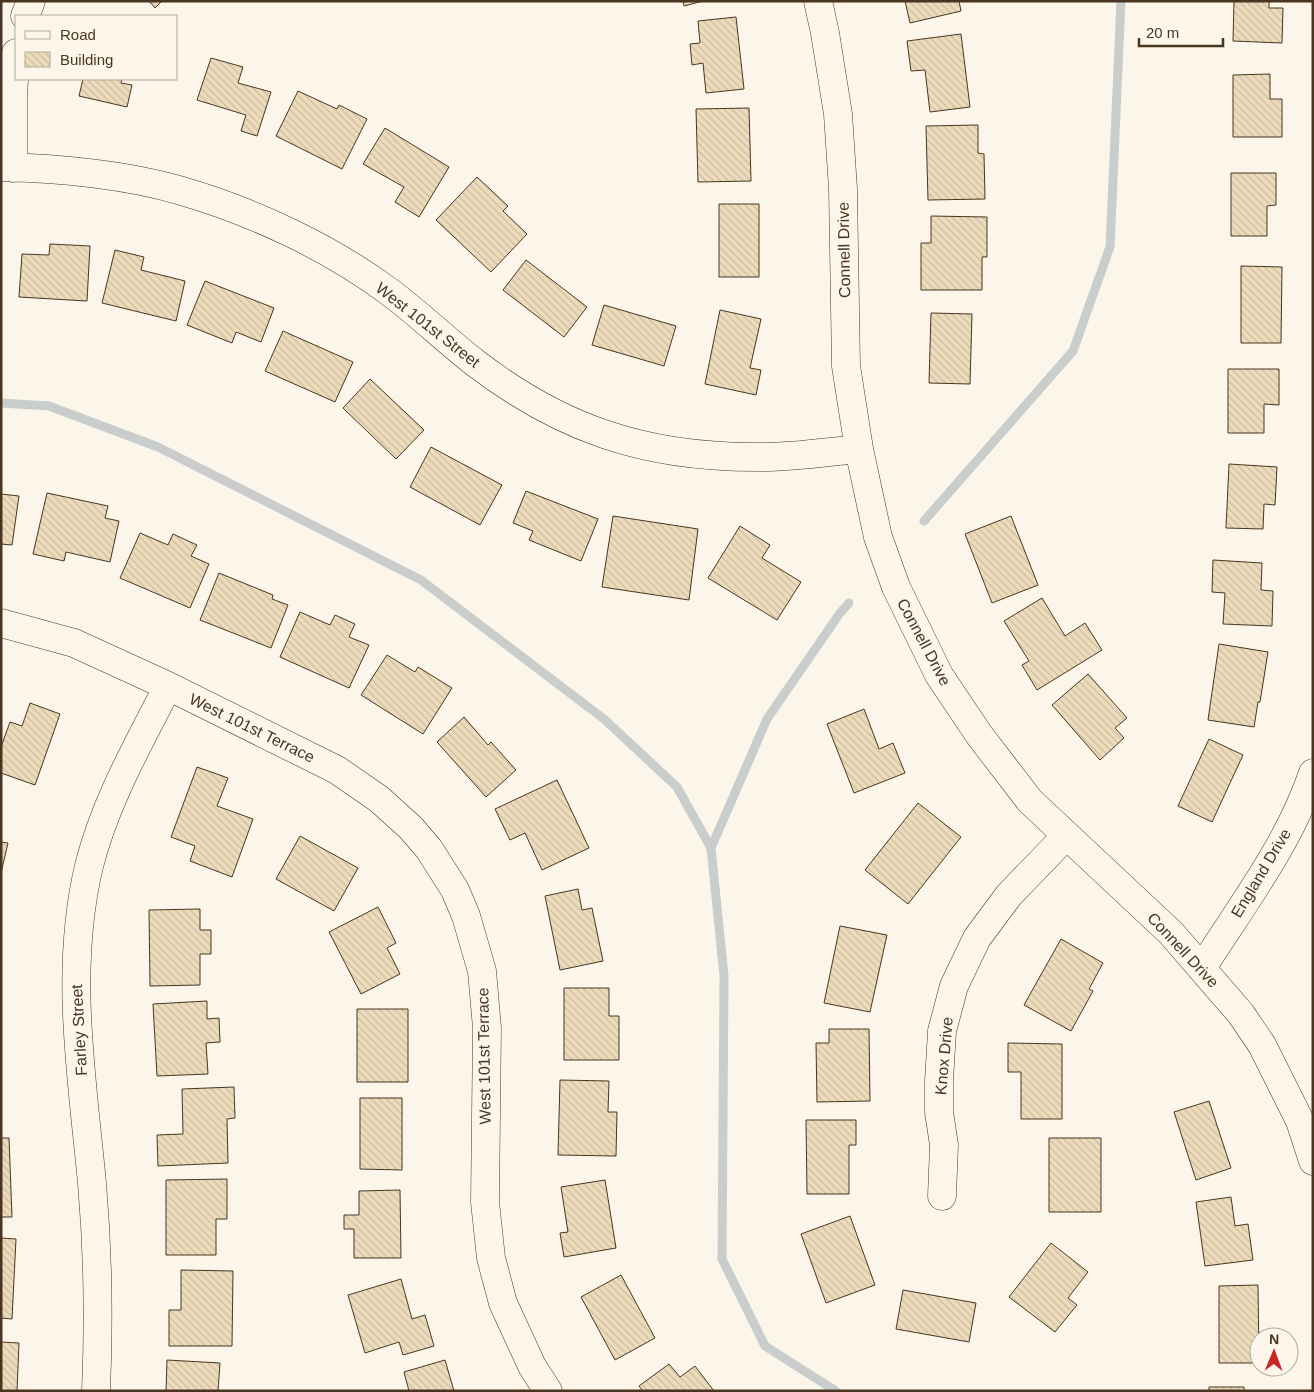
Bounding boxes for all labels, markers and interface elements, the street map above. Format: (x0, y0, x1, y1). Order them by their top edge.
legend (15, 15, 178, 80)
scale bar (1139, 15, 1223, 47)
text: 20 m (1146, 24, 1179, 41)
text: Road (60, 26, 96, 43)
text: Building (60, 51, 113, 68)
street label: Connell Drive (835, 202, 853, 298)
street label: West 101st Street (373, 279, 484, 371)
street label: Connell Drive (894, 596, 954, 688)
street label: West 101st Terrace (187, 690, 317, 766)
street label: England Drive (1228, 825, 1294, 920)
street label: Connell Drive (1144, 909, 1222, 991)
street label: Farley Street (68, 983, 90, 1076)
street label: West 101st Terrace (474, 987, 494, 1125)
street label: Knox Drive (932, 1016, 956, 1096)
north arrow (1249, 1327, 1299, 1377)
text: N (1269, 1331, 1279, 1347)

